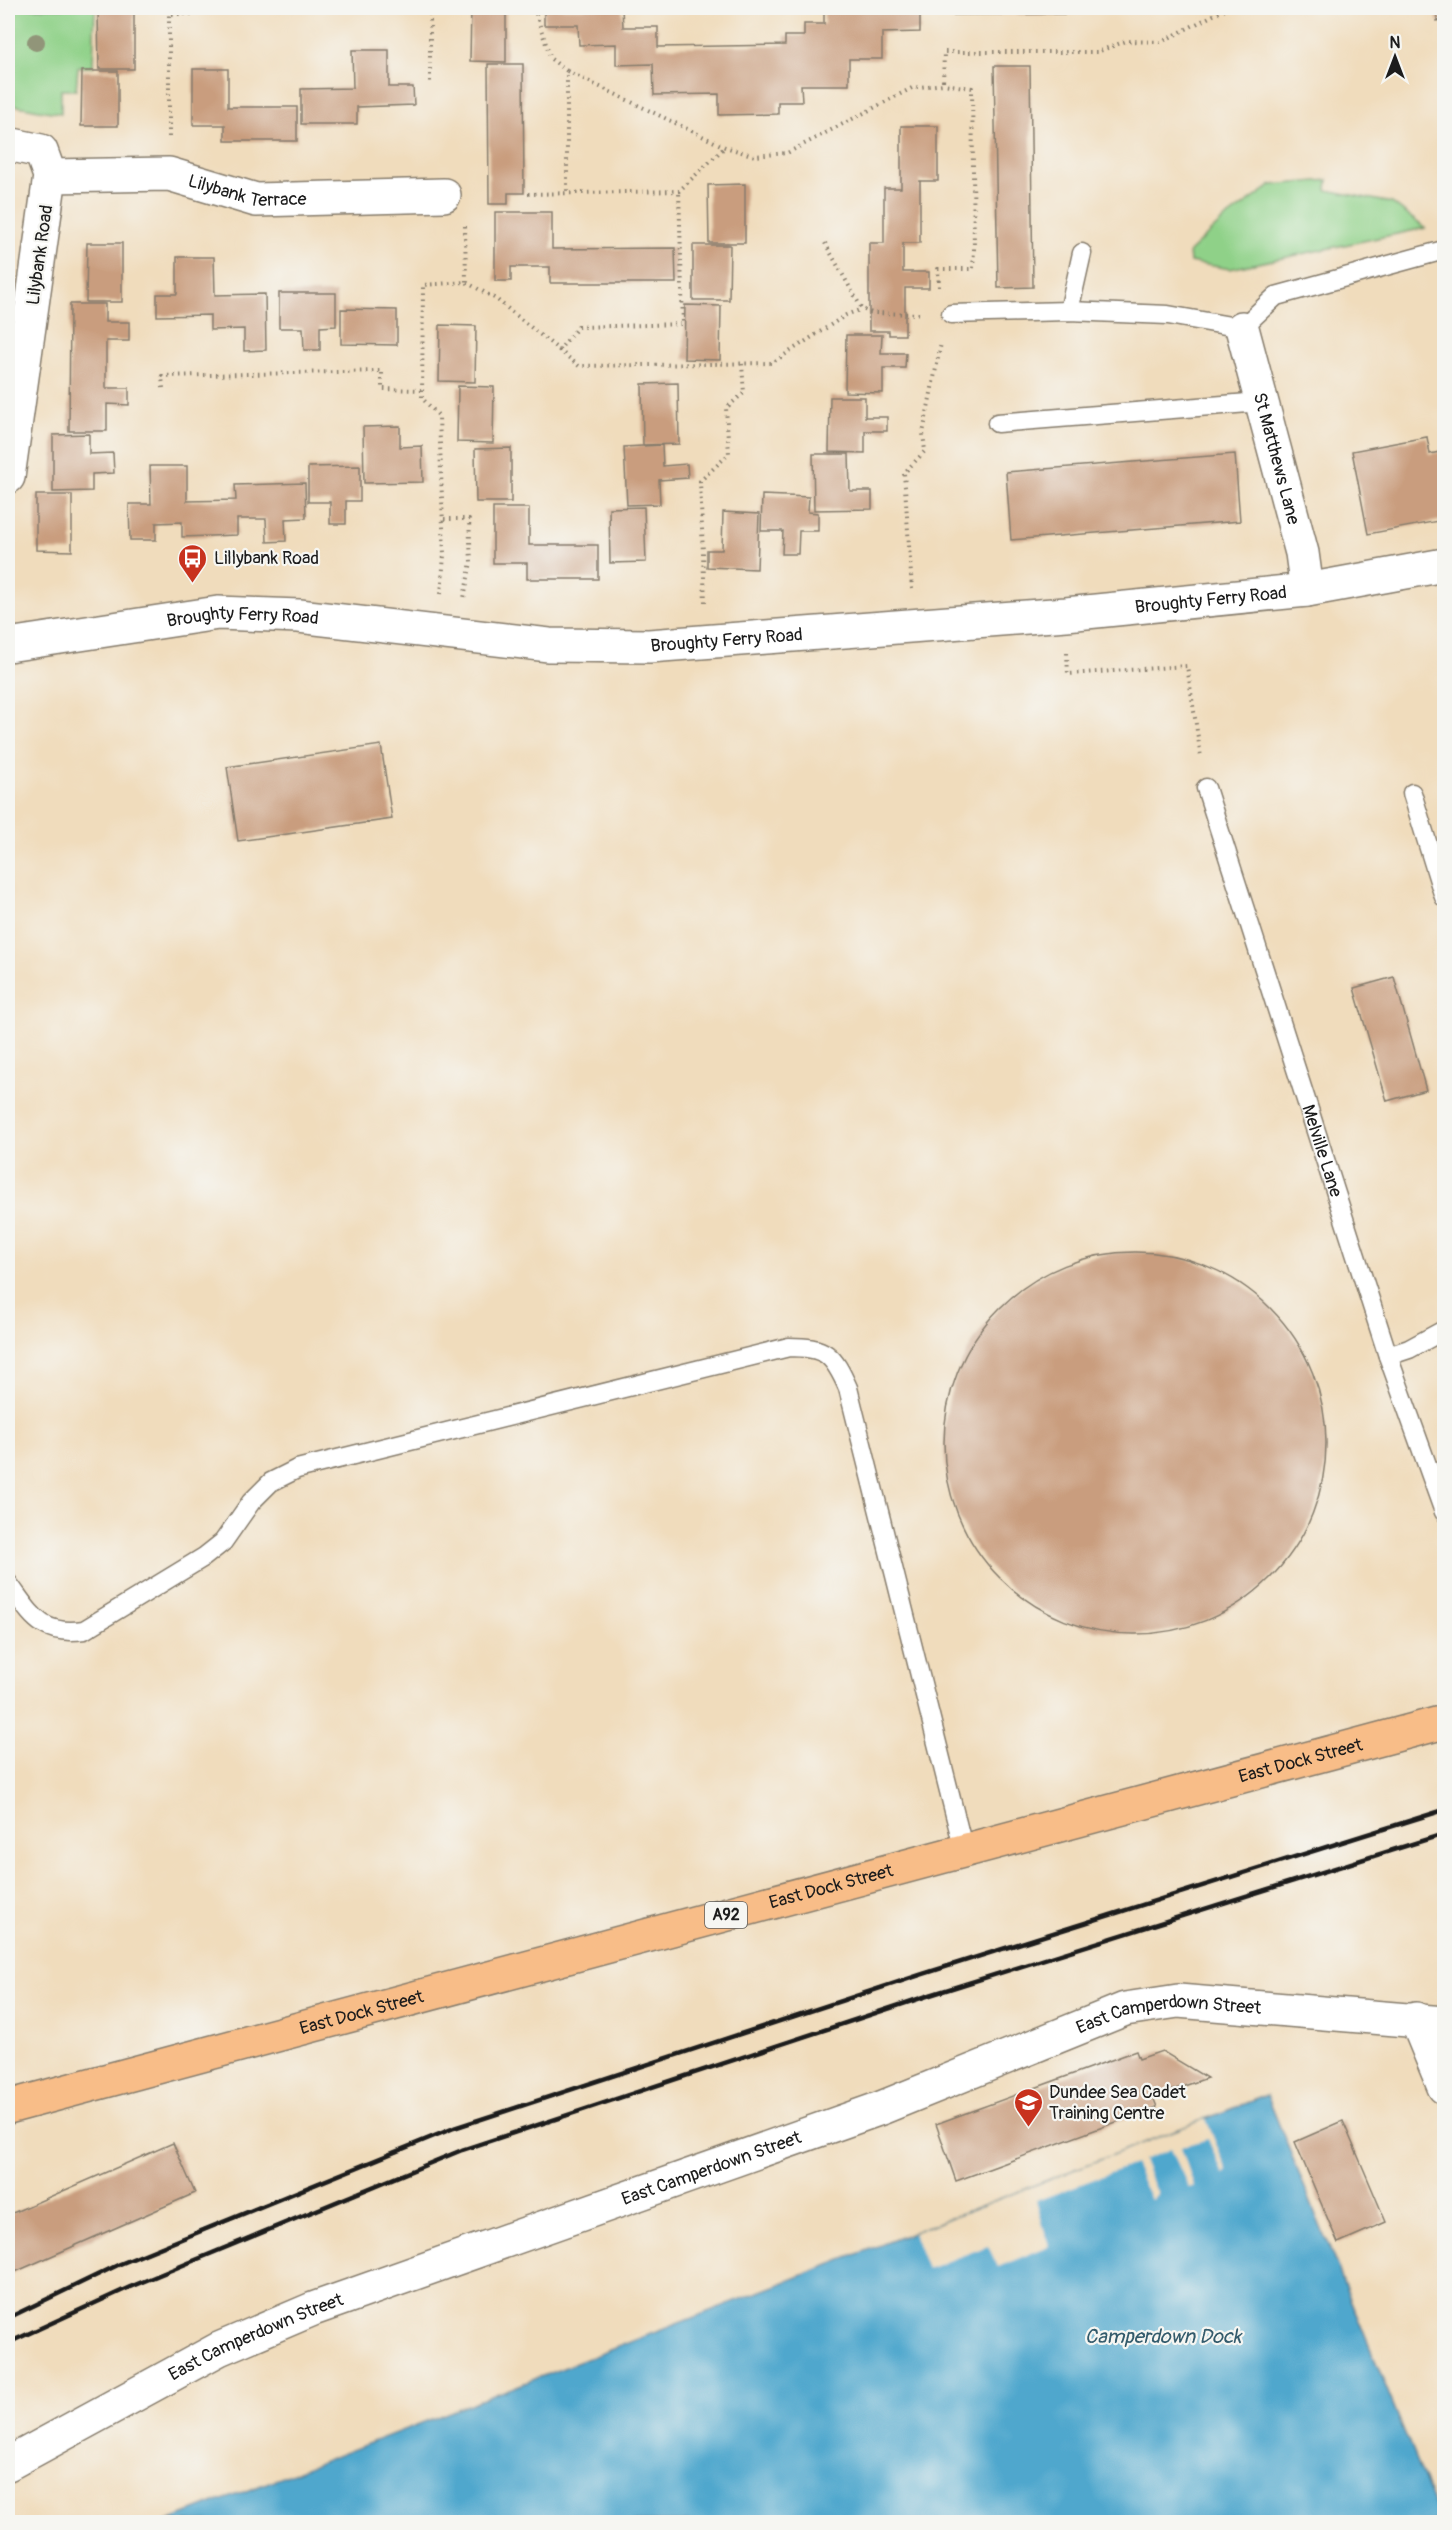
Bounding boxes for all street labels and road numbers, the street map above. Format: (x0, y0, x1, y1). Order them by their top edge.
street label: Lilybank Terrace (185, 169, 307, 212)
street label: Lilybank Road (22, 203, 58, 307)
street label: St Matthews Lane (1248, 390, 1305, 527)
street label: Broughty Ferry Road (1134, 581, 1288, 619)
street label: Broughty Ferry Road (165, 601, 320, 632)
street label: Broughty Ferry Road (650, 623, 804, 657)
street label: Melville Lane (1297, 1102, 1348, 1200)
street label: East Dock Street (1236, 1733, 1366, 1788)
street label: East Dock Street (766, 1859, 896, 1914)
road number: A92 (705, 1902, 747, 1928)
street label: East Dock Street (297, 1984, 427, 2040)
street label: East Camperdown Street (1073, 1989, 1263, 2039)
street label: East Camperdown Street (618, 2125, 805, 2210)
street label: East Camperdown Street (165, 2288, 347, 2386)

